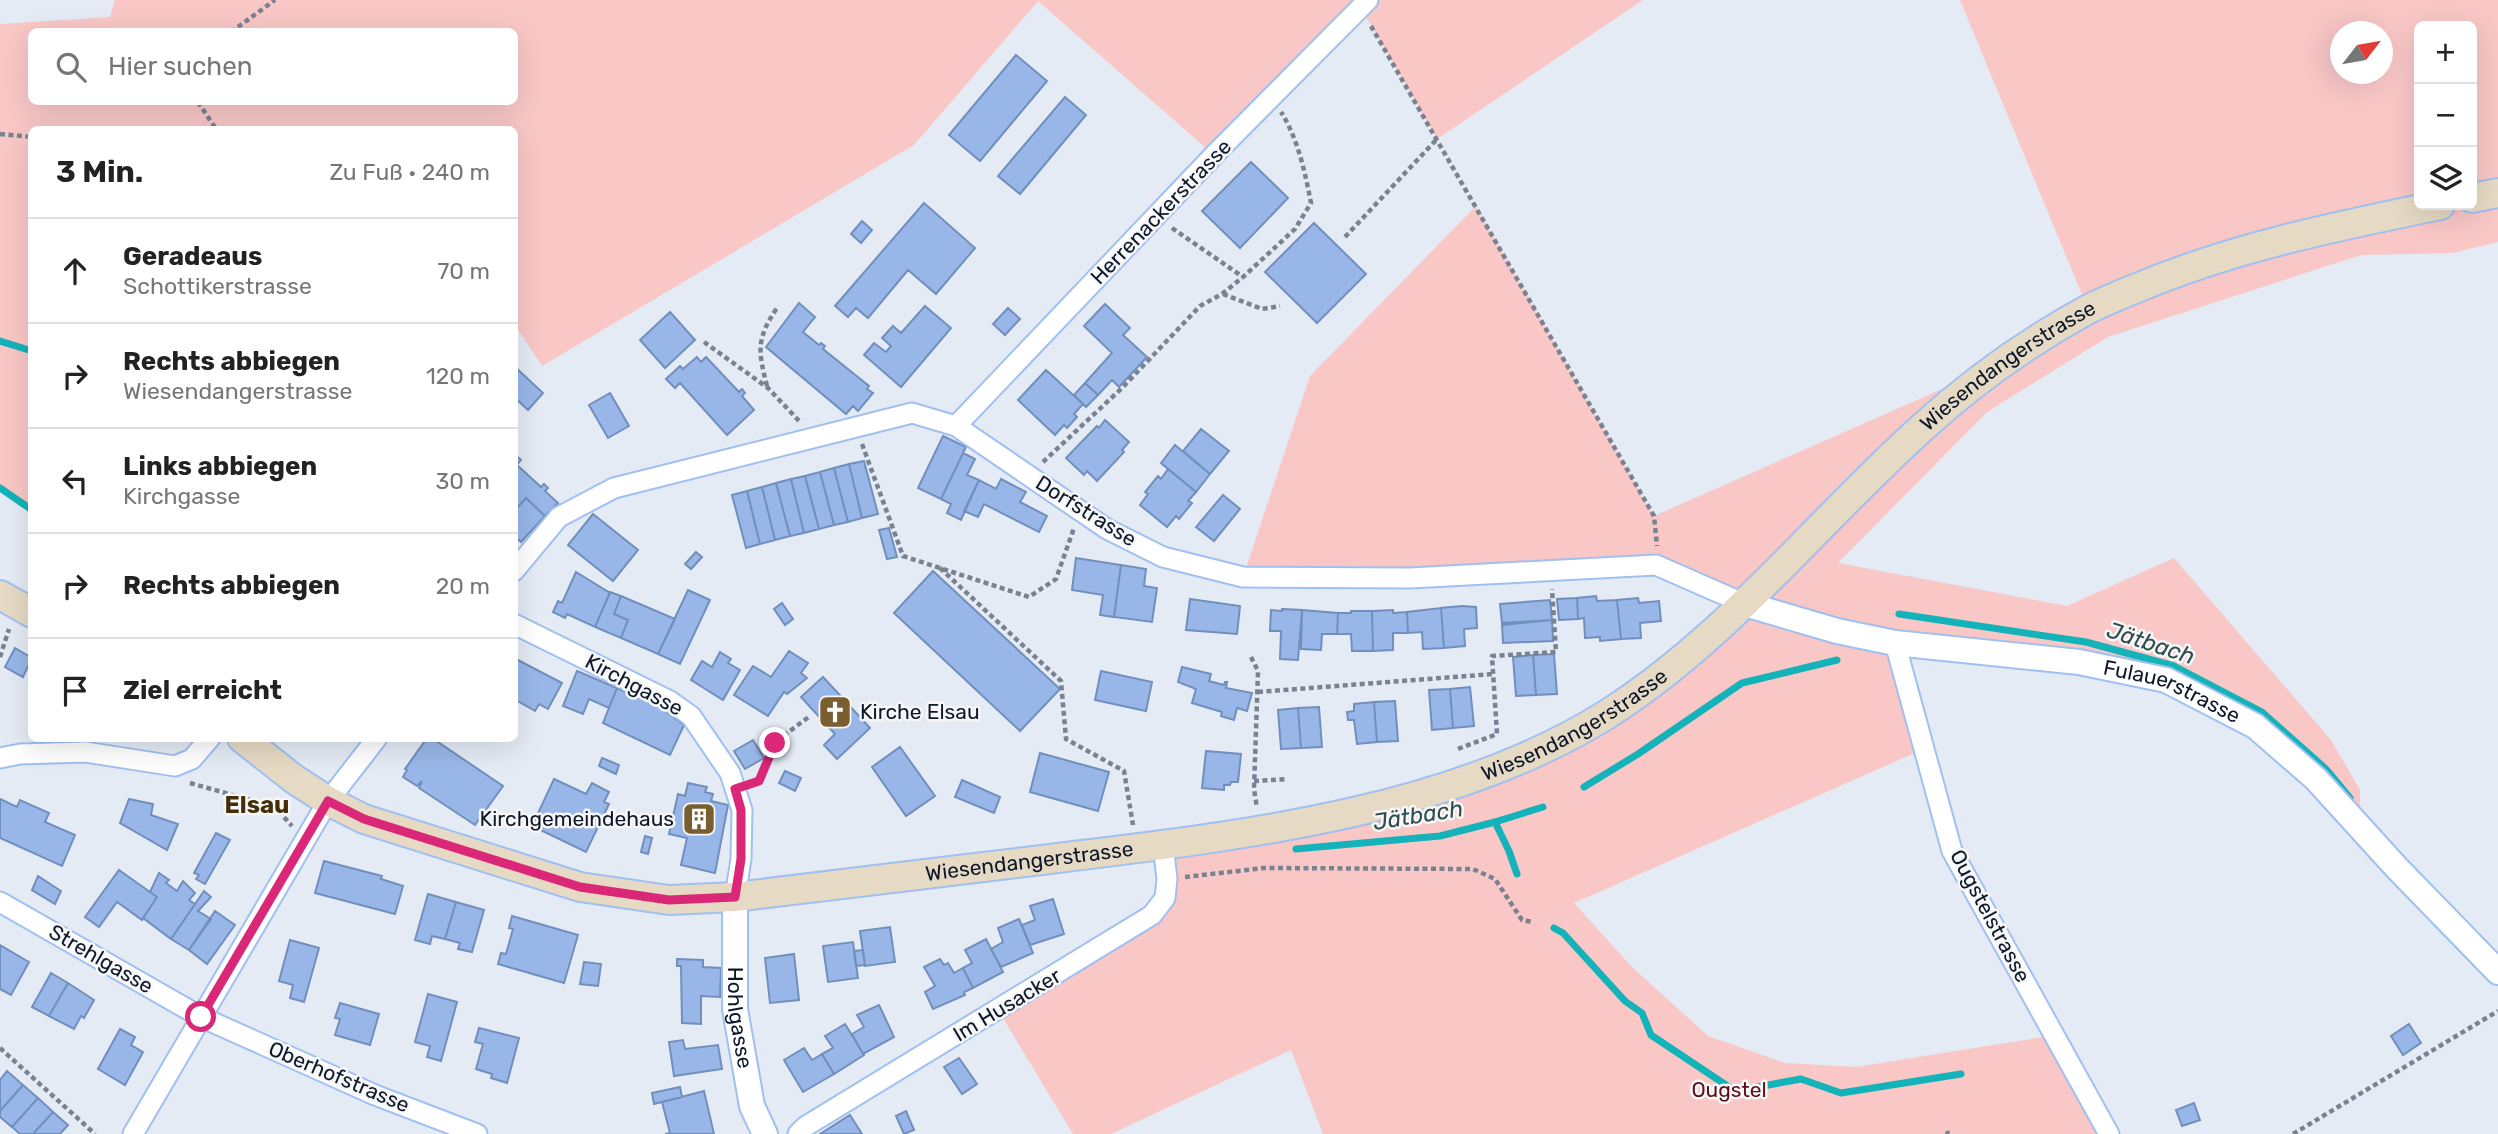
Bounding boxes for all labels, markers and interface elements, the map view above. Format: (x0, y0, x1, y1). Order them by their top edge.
north arrow (2330, 21, 2393, 84)
map controls (2414, 21, 2477, 210)
button: + (2414, 21, 2477, 84)
search box (28, 28, 518, 105)
icon: search (52, 48, 90, 86)
text: Hier suchen (108, 51, 253, 82)
button: − (2414, 84, 2477, 147)
street label: Herrenackerstrasse (1085, 134, 1236, 289)
button: layers (2414, 147, 2477, 210)
text: 3 Min. (56, 154, 143, 190)
text: Zu Fuß · 240 m (329, 158, 490, 186)
text: Geradeaus (123, 241, 262, 272)
icon: ahead (56, 252, 94, 290)
text: 70 m (438, 257, 490, 285)
text: Schottikerstrasse (123, 272, 312, 300)
street label: Wiesendangerstrasse (1915, 295, 2100, 436)
text: Rechts abbiegen (123, 346, 340, 377)
icon: right (56, 357, 94, 395)
text: 120 m (426, 362, 490, 390)
text: Wiesendangerstrasse (123, 377, 352, 405)
text: Links abbiegen (123, 451, 317, 482)
icon: left (56, 462, 94, 500)
text: 30 m (435, 467, 490, 495)
street label: Dorfstrasse (1031, 470, 1141, 551)
text: Kirchgasse (123, 482, 240, 510)
icon: right (56, 567, 94, 605)
text: Rechts abbiegen (123, 570, 340, 601)
text: 20 m (436, 572, 490, 600)
water label: Jätbach (2104, 616, 2198, 670)
street label: Kirchgasse (581, 648, 687, 721)
street label: Fulauerstrasse (2101, 654, 2245, 728)
street label: Wiesendangerstrasse (1478, 663, 1672, 786)
icon: arrive (56, 672, 94, 710)
text: Ziel erreicht (123, 675, 282, 706)
church icon: Kirche Elsau (816, 693, 854, 731)
place label: Kirche Elsau (860, 699, 980, 724)
route end (759, 727, 790, 758)
district label: Elsau (224, 791, 290, 819)
water label: Jätbach (1371, 794, 1465, 836)
building icon: Kirchgemeindehaus (680, 800, 718, 838)
place label: Kirchgemeindehaus (480, 806, 674, 831)
street label: Wiesendangerstrasse (924, 836, 1135, 886)
street label: Ougstelstrasse (1945, 845, 2036, 986)
street label: Strehlgasse (45, 919, 158, 998)
street label: Im Husacker (948, 963, 1065, 1046)
street label: Hohlgasse (723, 967, 758, 1070)
route start (185, 1001, 216, 1032)
street label: Oberhofstrasse (265, 1036, 413, 1117)
park label: Ougstel (1691, 1077, 1767, 1102)

